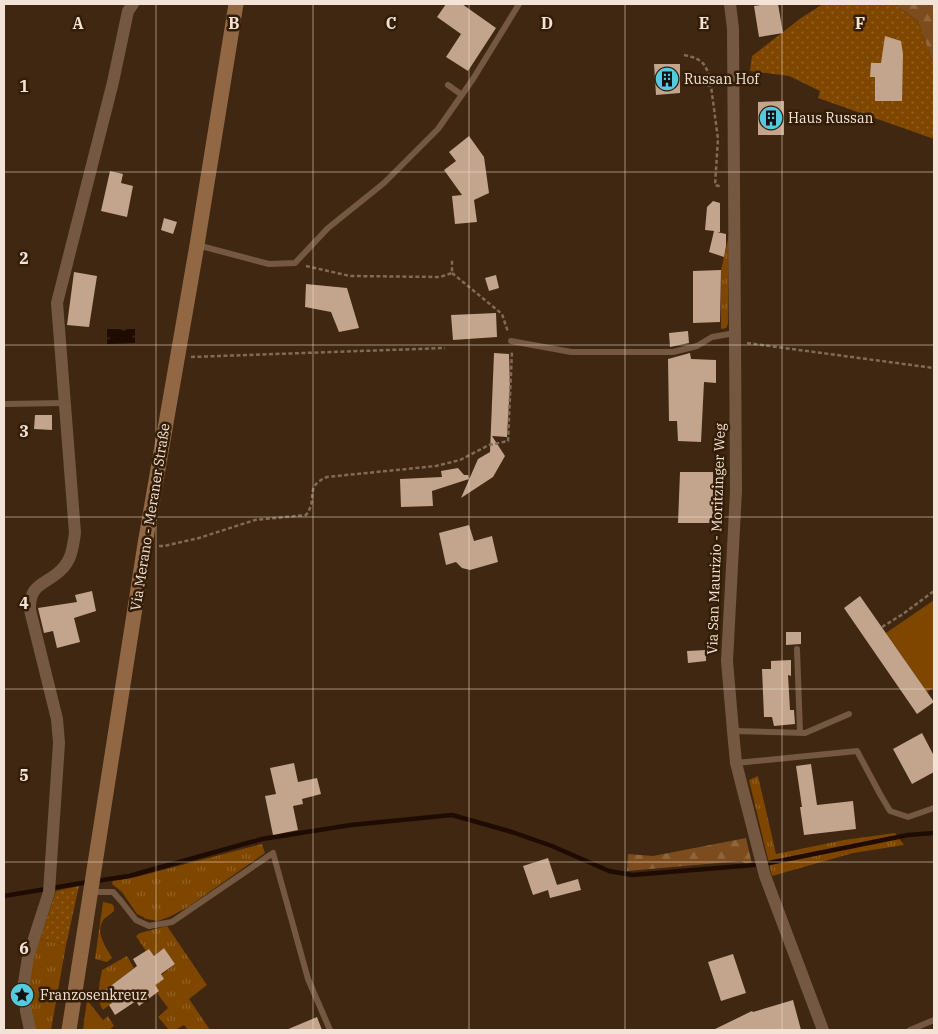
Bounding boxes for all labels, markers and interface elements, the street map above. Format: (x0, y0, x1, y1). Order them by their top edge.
text: A (72, 13, 84, 33)
text: B (228, 13, 240, 33)
text: C (386, 13, 396, 33)
text: D (541, 13, 553, 33)
text: E (699, 13, 709, 33)
text: F (855, 13, 865, 33)
building icon: Russan Hof (654, 66, 680, 92)
place label: Russan Hof (684, 70, 760, 88)
text: 1 (19, 76, 29, 96)
building icon: Haus Russan (758, 105, 784, 131)
place label: Haus Russan (788, 109, 874, 127)
text: 2 (19, 248, 29, 268)
text: 3 (19, 421, 29, 441)
street label: Via Merano - Meraner Straße (126, 422, 174, 612)
street label: Via San Maurizio - Moritzinger Weg (703, 423, 729, 655)
text: 4 (19, 593, 29, 613)
text: 5 (19, 765, 29, 785)
text: 6 (19, 938, 29, 958)
place icon: Franzosenkreuz (9, 982, 35, 1008)
place label: Franzosenkreuz (40, 986, 147, 1004)

